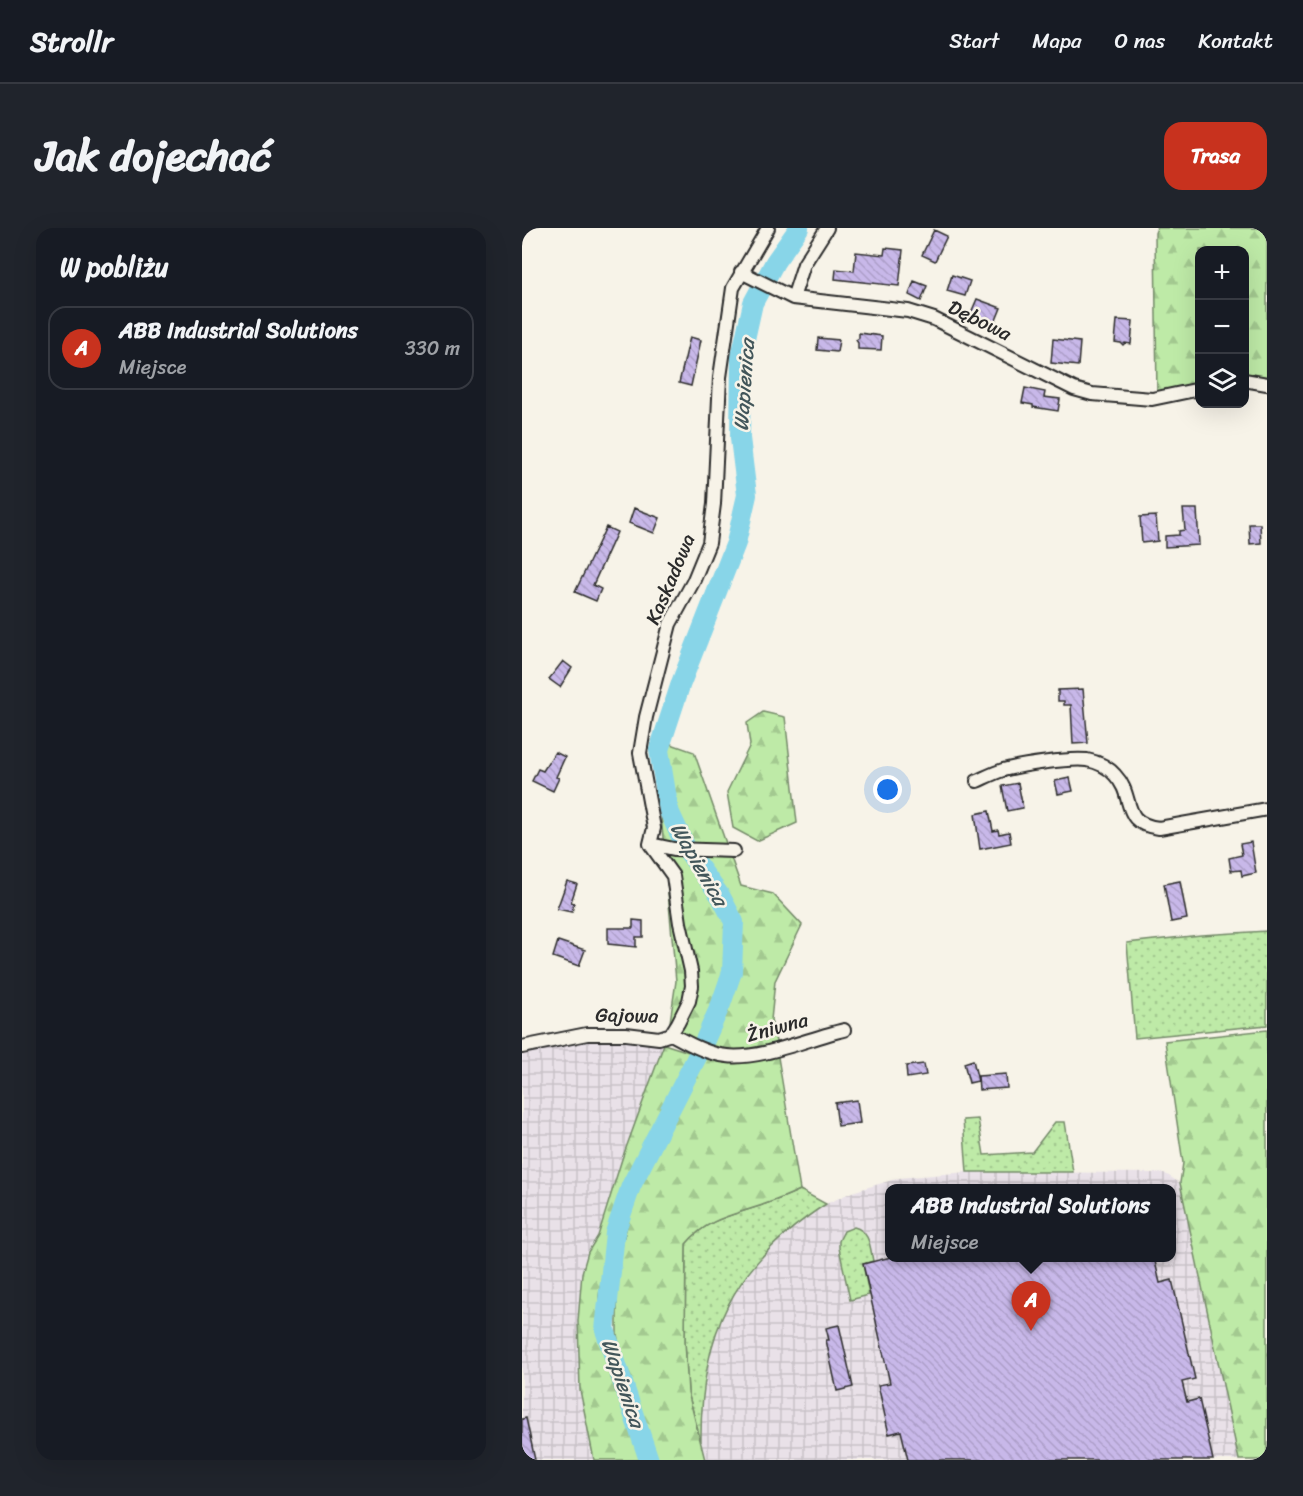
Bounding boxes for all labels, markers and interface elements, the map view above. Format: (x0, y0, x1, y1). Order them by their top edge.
text: Strollr (30, 17, 113, 66)
text: Start (949, 22, 999, 60)
text: Mapa (1032, 22, 1082, 60)
text: O nas (1115, 22, 1165, 60)
text: Kontakt (1198, 22, 1273, 60)
text: Jak dojechać (36, 119, 271, 193)
button: Trasa (1164, 122, 1267, 190)
text: W pobliżu (60, 244, 169, 290)
map controls (1195, 246, 1249, 408)
button: + (1195, 246, 1249, 300)
street label: Dębowa (942, 290, 1019, 351)
button: − (1195, 300, 1249, 354)
text: ABB Industrial Solutions (119, 311, 358, 350)
text: A (75, 331, 88, 366)
text: 330 m (405, 331, 460, 366)
water label: Wapienica (722, 335, 766, 432)
text: Miejsce (119, 350, 186, 385)
button: layers (1195, 354, 1249, 408)
street label: Kaskadowa (636, 528, 705, 630)
your location (873, 775, 902, 804)
water label: Wapienica (660, 815, 740, 915)
street label: Gajowa (595, 997, 659, 1034)
street label: Żniwna (742, 1002, 813, 1053)
popup (885, 1184, 1176, 1262)
text: ABB Industrial Solutions (911, 1186, 1150, 1225)
text: Miejsce (911, 1225, 979, 1260)
pin: A (1012, 1282, 1050, 1331)
water label: Wapienica (590, 1333, 657, 1435)

